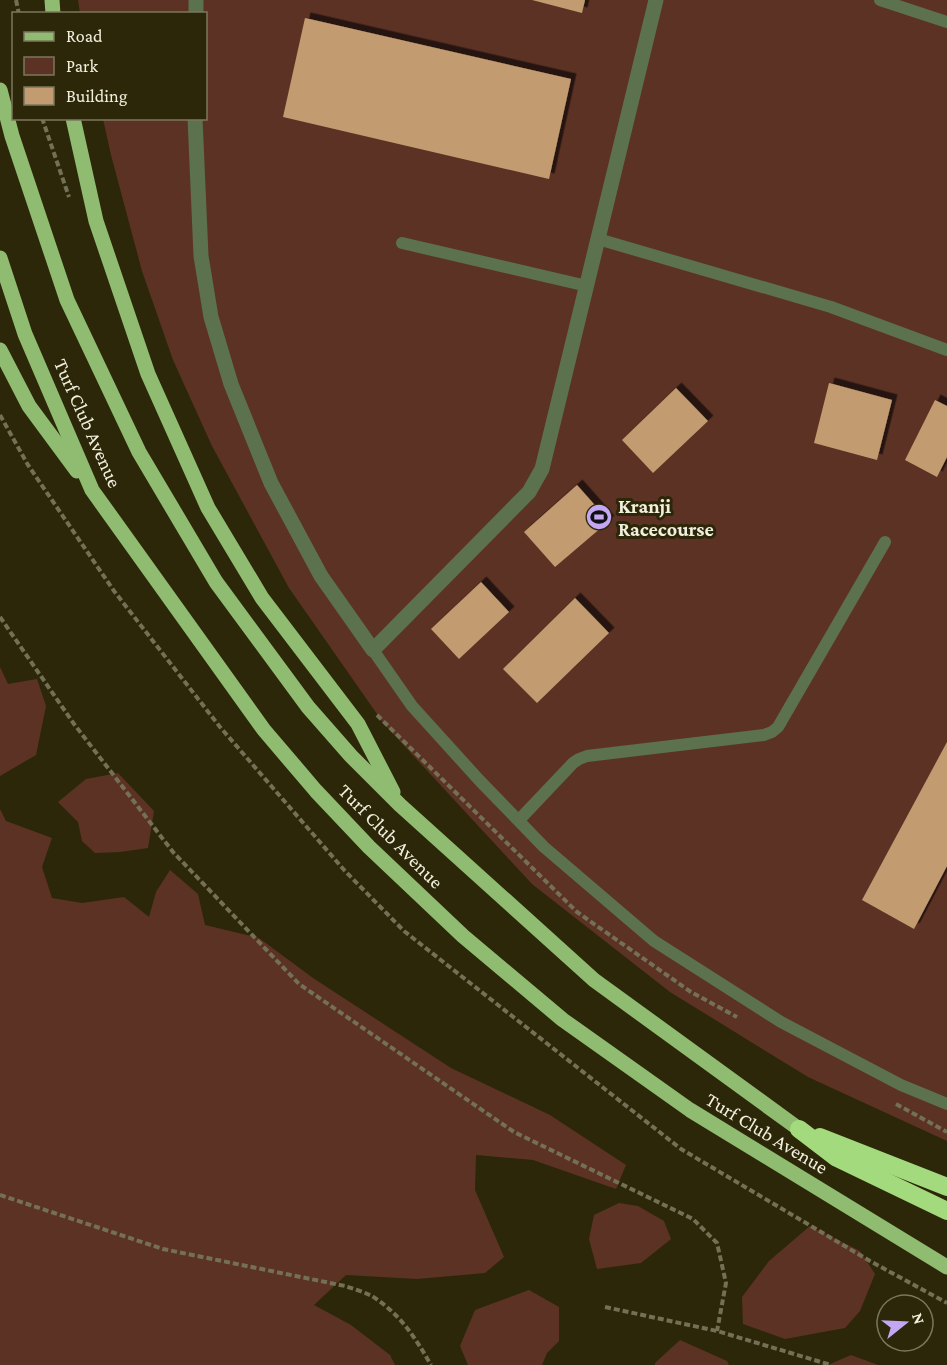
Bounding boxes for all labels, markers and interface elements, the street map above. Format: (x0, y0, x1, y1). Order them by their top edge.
legend (12, 12, 207, 120)
text: Road (66, 26, 103, 46)
text: Park (66, 56, 98, 76)
text: Building (66, 86, 128, 106)
street label: Turf Club Avenue (50, 355, 126, 491)
place label: Kranji Racecourse (618, 495, 714, 540)
sports icon: Kranji Racecourse (584, 502, 614, 532)
street label: Turf Club Avenue (334, 779, 448, 893)
street label: Turf Club Avenue (702, 1088, 832, 1178)
north arrow (875, 1293, 935, 1353)
text: N (909, 1311, 929, 1326)

